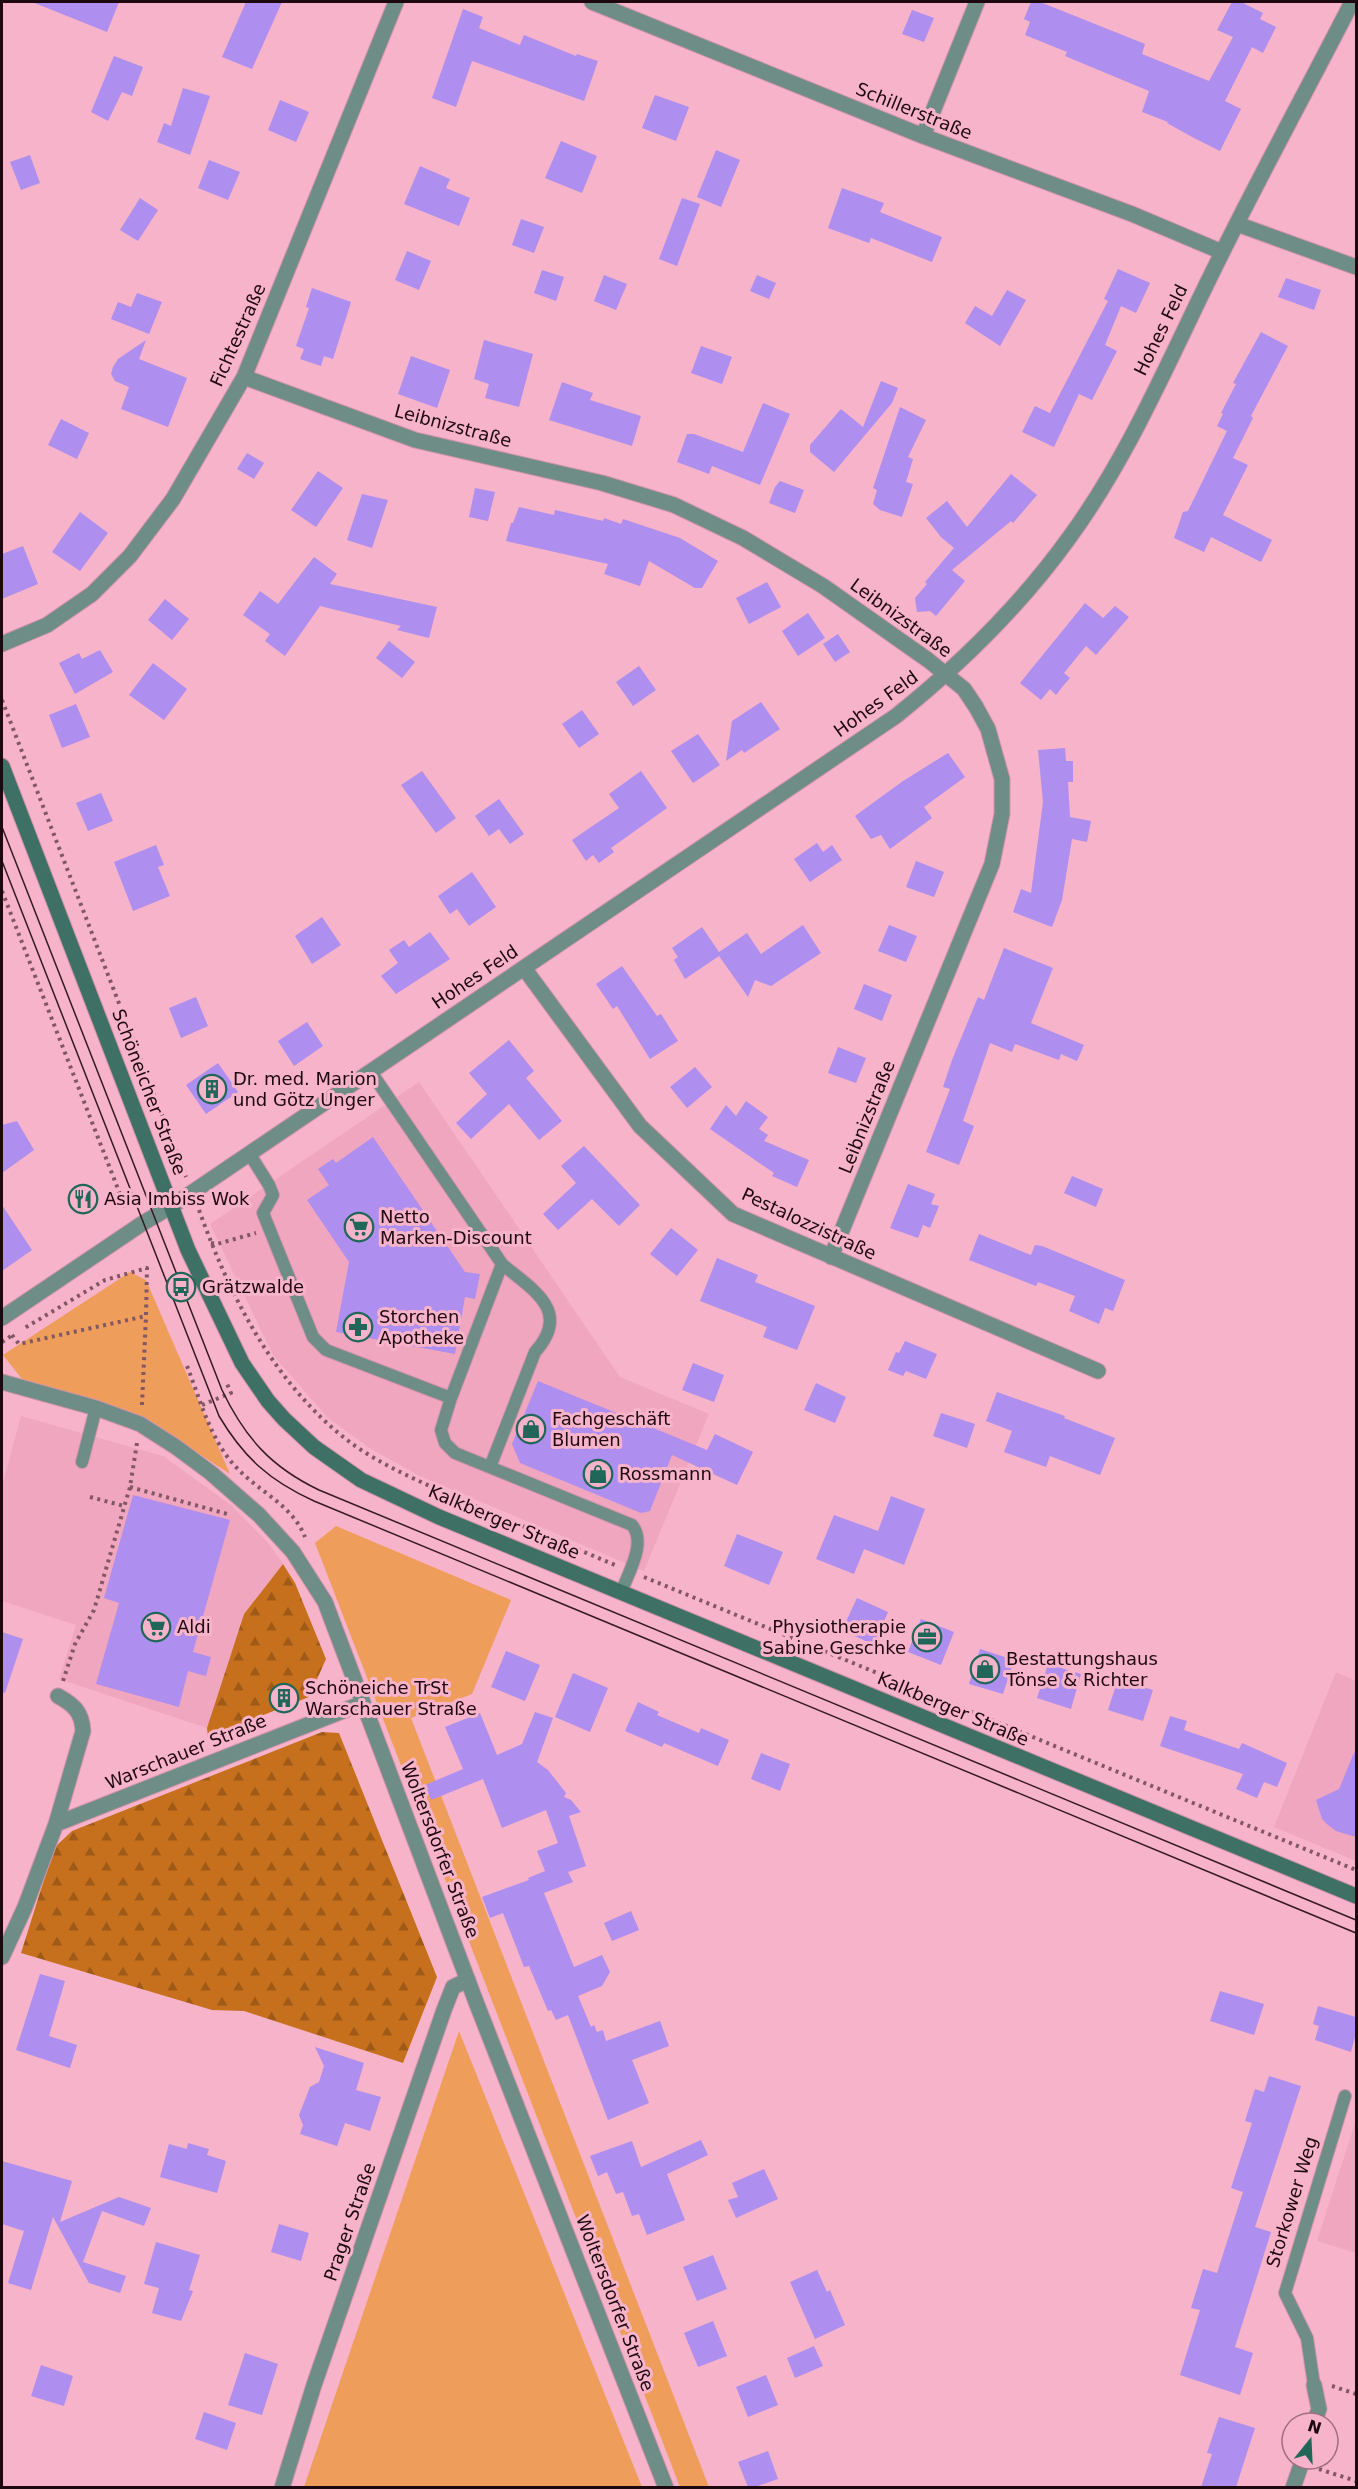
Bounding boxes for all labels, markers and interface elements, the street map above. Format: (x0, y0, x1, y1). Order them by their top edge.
street label: Schillerstraße (853, 78, 975, 143)
street label: Fichtestraße (205, 280, 270, 390)
street label: Hohes Feld (1129, 281, 1192, 379)
street label: Leibnizstraße (392, 400, 514, 451)
street label: Leibnizstraße (846, 574, 956, 661)
street label: Hohes Feld (829, 666, 922, 741)
street label: Hohes Feld (428, 940, 522, 1013)
street label: Schöneicher Straße (108, 1006, 191, 1178)
street label: Leibnizstraße (834, 1057, 899, 1177)
place label: Dr. med. Marion und Götz Unger (233, 1068, 377, 1110)
building icon: Dr. med. Marion und Götz Unger (196, 1073, 228, 1105)
restaurant icon: Asia Imbiss Wok (67, 1183, 99, 1215)
street label: Pestalozzistraße (739, 1183, 880, 1264)
place label: Asia Imbiss Wok (104, 1188, 250, 1209)
place label: Netto Marken-Discount (380, 1206, 532, 1248)
supermarket icon: Netto Marken-Discount (343, 1211, 375, 1243)
bus stop icon: Grätzwalde (165, 1271, 197, 1303)
place label: Grätzwalde (202, 1276, 304, 1297)
place label: Storchen Apotheke (379, 1306, 464, 1348)
pharmacy icon: Storchen Apotheke (342, 1311, 374, 1343)
place label: Fachgeschäft Blumen (552, 1408, 670, 1450)
shop icon: Fachgeschäft Blumen (515, 1413, 547, 1445)
shop icon: Rossmann (582, 1458, 614, 1490)
place label: Rossmann (619, 1463, 712, 1484)
street label: Kalkberger Straße (425, 1480, 583, 1563)
supermarket icon: Aldi (140, 1611, 172, 1643)
place label: Aldi (177, 1616, 211, 1637)
place label: Physiotherapie Sabine Geschke (762, 1616, 906, 1658)
office icon: Physiotherapie Sabine Geschke (911, 1621, 943, 1653)
place label: Bestattungshaus Tönse & Richter (1005, 1648, 1158, 1690)
shop icon: Bestattungshaus Tönse & Richter (969, 1653, 1001, 1685)
street label: Kalkberger Straße (874, 1667, 1032, 1750)
place label: Schöneiche TrSt Warschauer Straße (305, 1677, 477, 1719)
building icon: Schöneiche TrSt Warschauer Straße (268, 1682, 300, 1714)
street label: Warschauer Straße (102, 1710, 269, 1793)
street label: Woltersdorfer Straße (397, 1759, 484, 1941)
street label: Storkower Weg (1262, 2134, 1321, 2270)
street label: Prager Straße (319, 2160, 380, 2284)
street label: Woltersdorfer Straße (572, 2212, 659, 2394)
north arrow (1280, 2411, 1340, 2471)
text: N (1305, 2416, 1324, 2438)

